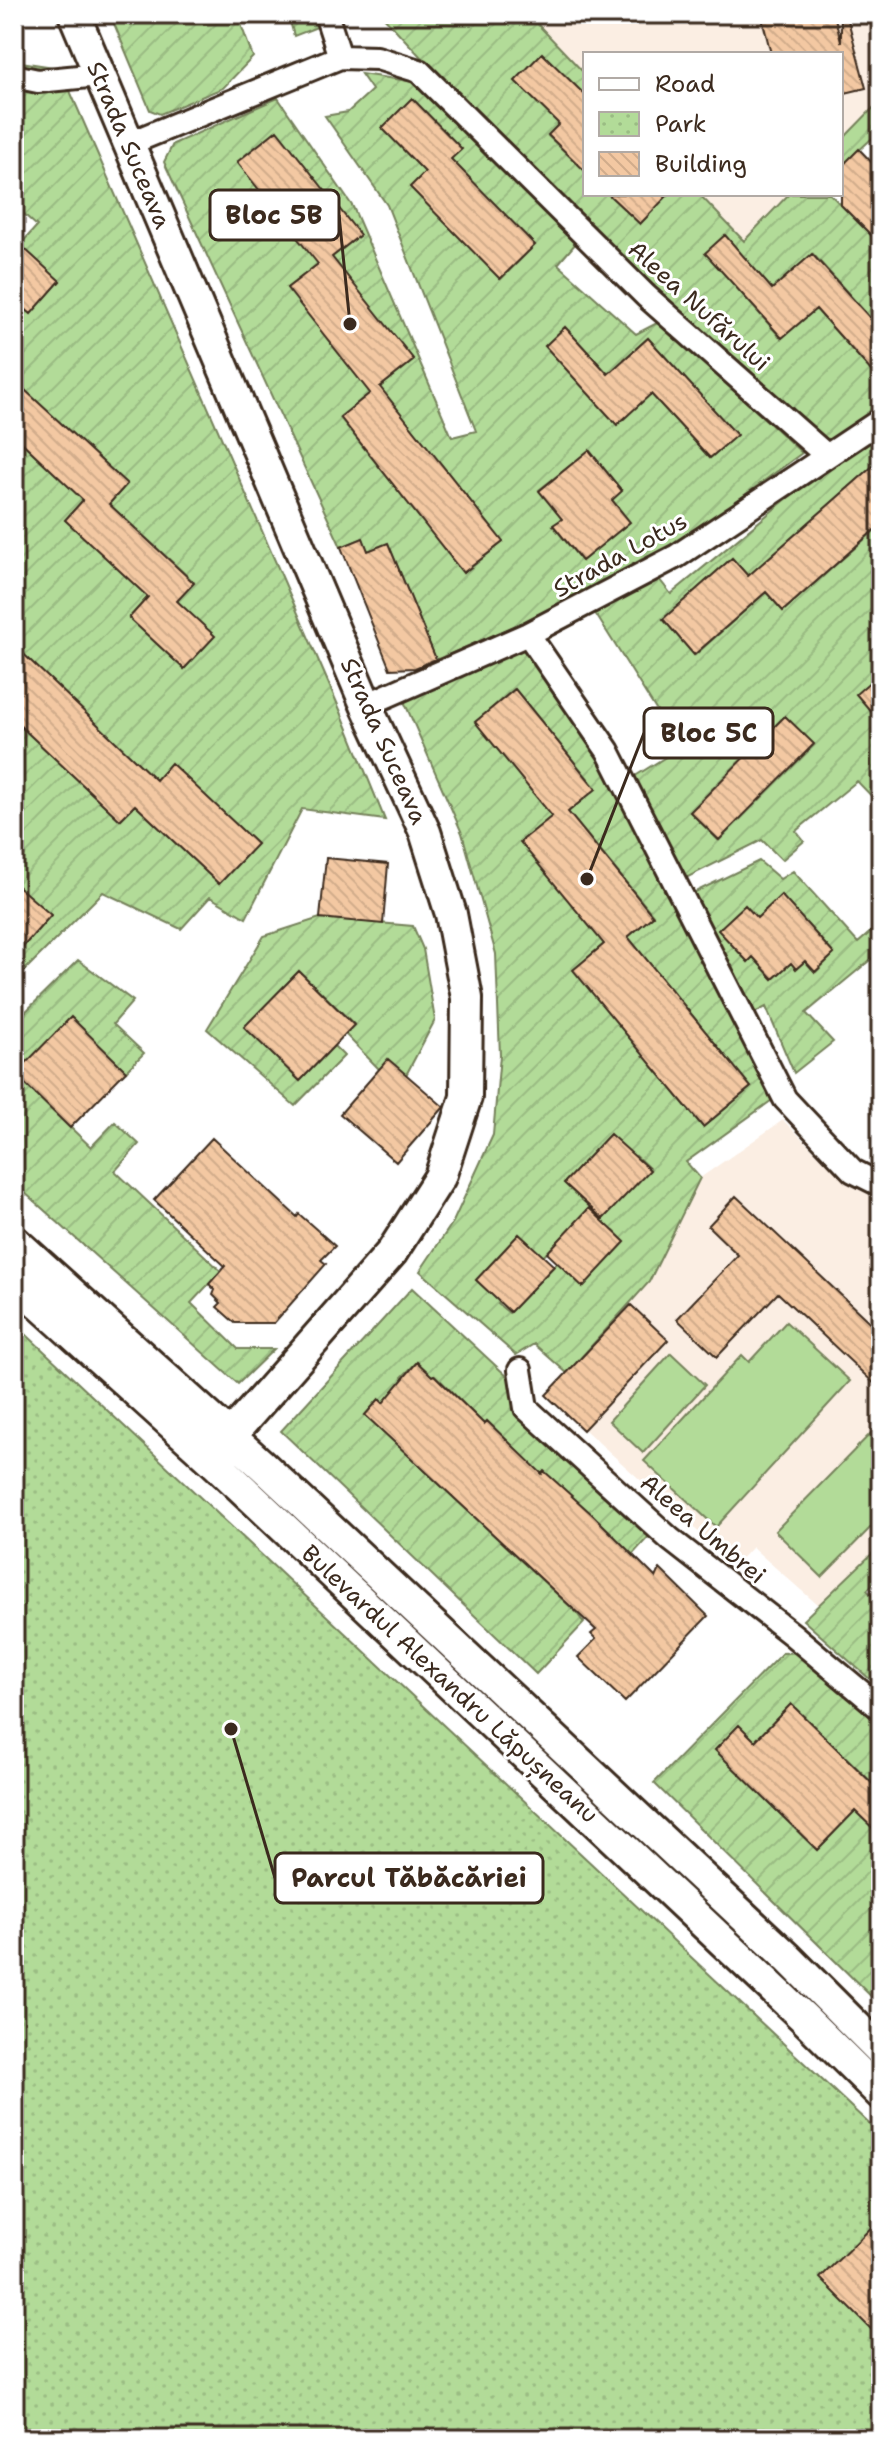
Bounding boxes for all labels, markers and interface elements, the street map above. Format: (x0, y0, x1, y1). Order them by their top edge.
legend (583, 52, 843, 196)
street label: Strada Suceava (79, 56, 179, 234)
text: Road (655, 68, 715, 100)
text: Park (655, 108, 707, 140)
text: Building (655, 148, 747, 180)
callout: Bloc 5B (210, 190, 339, 240)
text: Bloc 5B (225, 197, 323, 232)
street label: Aleea Nufărului (621, 234, 777, 378)
street label: Strada Lotus (547, 505, 693, 605)
street label: Strada Suceava (333, 653, 435, 829)
callout: Bloc 5C (644, 708, 773, 758)
text: Bloc 5C (661, 715, 757, 750)
street label: Aleea Umbrei (633, 1467, 773, 1591)
street label: Bulevardul Alexandru Lăpușneanu (295, 1538, 605, 1830)
callout: Parcul Tăbăcăriei (275, 1853, 543, 1903)
text: Parcul Tăbăcăriei (291, 1860, 527, 1895)

